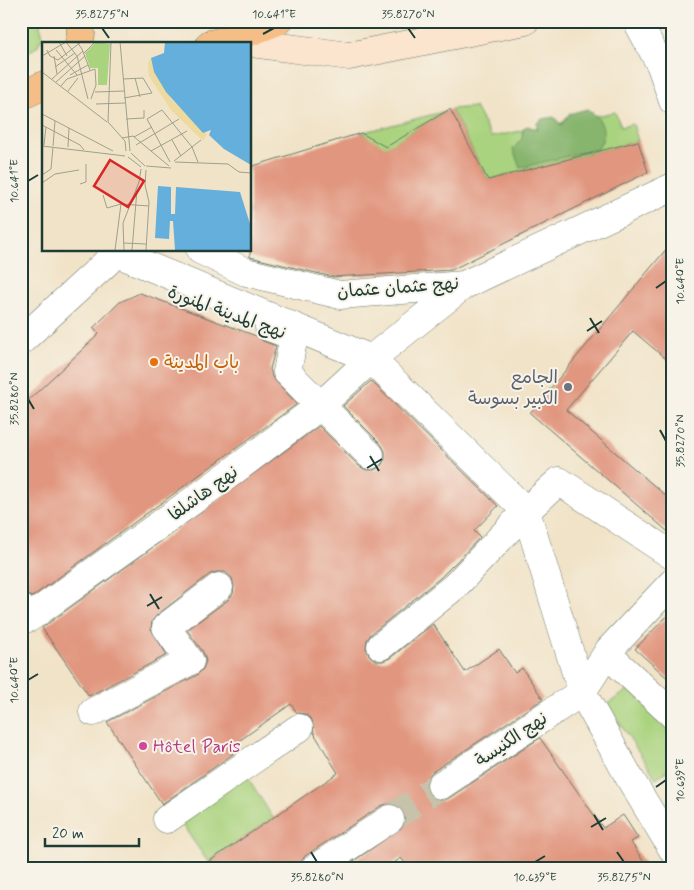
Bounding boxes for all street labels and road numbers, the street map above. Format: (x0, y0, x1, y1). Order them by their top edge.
street label: نهج عثمان عثمان (336, 272, 460, 304)
street label: نهج المدينة المنورة (164, 280, 289, 346)
street label: نهج هاشلفا (164, 460, 243, 527)
street label: نهج الكنيسة (471, 707, 553, 773)

